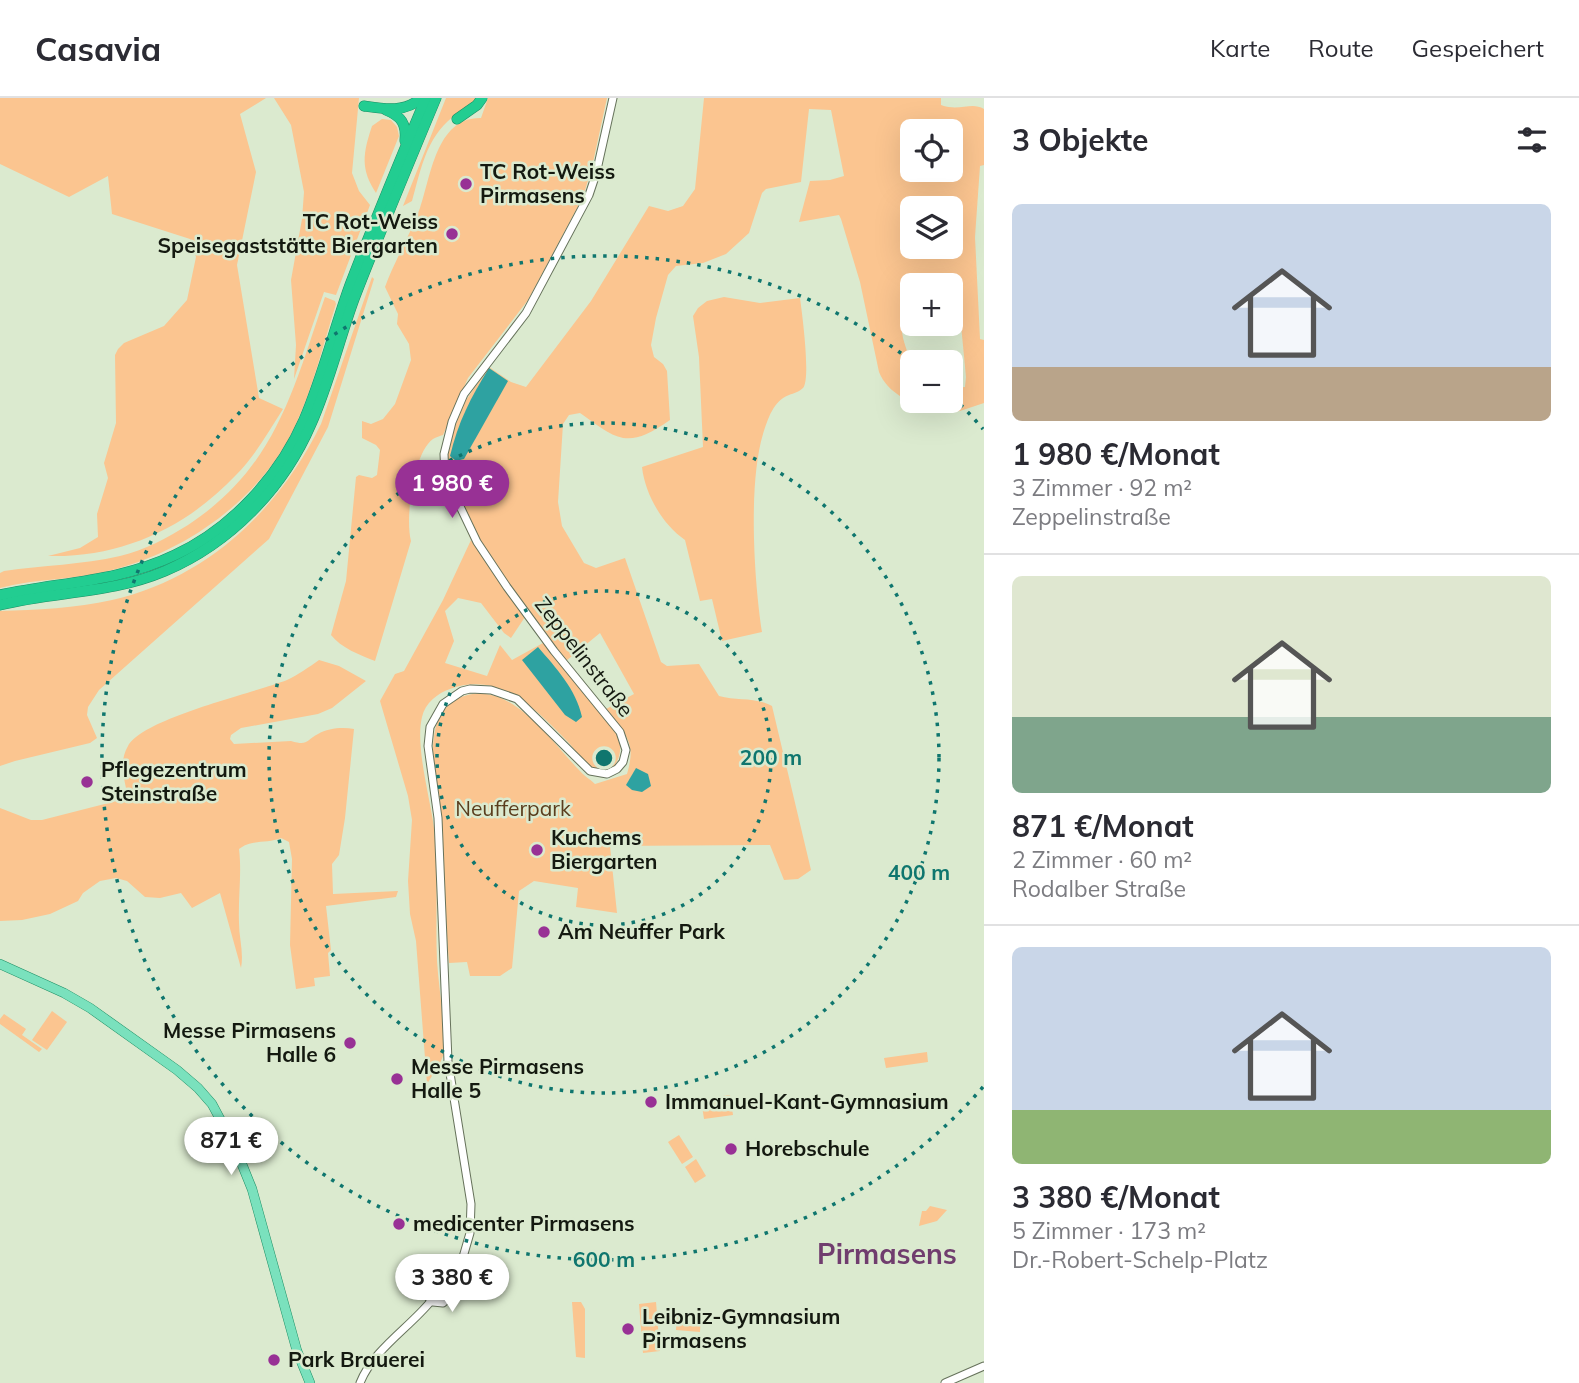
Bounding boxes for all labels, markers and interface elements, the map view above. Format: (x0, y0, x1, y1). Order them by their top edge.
text: Casavia (35, 28, 161, 69)
text: Karte (1210, 33, 1270, 63)
text: Route (1308, 33, 1374, 63)
text: Gespeichert (1412, 33, 1544, 63)
map controls (900, 119, 963, 413)
button: locate (900, 119, 963, 182)
text: 3 Objekte (1012, 121, 1148, 159)
icon: filters (1513, 121, 1551, 159)
place label: TC Rot-Weiss Pirmasens (480, 158, 615, 208)
marker: TC Rot-Weiss Pirmasens (458, 176, 474, 192)
button: layers (900, 196, 963, 259)
place label: TC Rot-Weiss Speisegaststätte Biergarten (158, 208, 438, 258)
marker: TC Rot-Weiss Speisegaststätte Biergarten (444, 226, 460, 242)
icon: home (1219, 250, 1345, 376)
button: + (900, 273, 963, 336)
button: − (900, 350, 963, 413)
text: 1 980 €/Monat (1012, 435, 1220, 473)
pin: 1 980 € (387, 460, 517, 520)
text: 1 980 € (411, 468, 493, 497)
text: 3 Zimmer · 92 m² (1012, 473, 1192, 502)
text: Zeppelinstraße (1012, 502, 1171, 531)
street label: Zeppelinstraße (530, 591, 640, 722)
icon: home (1219, 622, 1345, 748)
text: 200 m (740, 744, 802, 770)
centre of rings (592, 746, 616, 770)
place label: Pflegezentrum Steinstraße (101, 756, 247, 806)
marker: Pflegezentrum Steinstraße (79, 774, 95, 790)
park label: Neufferpark (455, 795, 571, 821)
text: 871 €/Monat (1012, 807, 1194, 845)
place label: Kuchems Biergarten (551, 824, 658, 874)
marker: Kuchems Biergarten (529, 842, 545, 858)
text: 2 Zimmer · 60 m² (1012, 845, 1192, 874)
text: 400 m (888, 859, 950, 885)
text: Rodalber Straße (1012, 874, 1186, 903)
place label: Am Neuffer Park (558, 918, 725, 944)
marker: Am Neuffer Park (536, 924, 552, 940)
icon: home (1219, 993, 1345, 1119)
place label: Messe Pirmasens Halle 6 (163, 1017, 336, 1067)
marker: Messe Pirmasens Halle 6 (342, 1035, 358, 1051)
place label: Messe Pirmasens Halle 5 (411, 1053, 584, 1103)
marker: Messe Pirmasens Halle 5 (389, 1071, 405, 1087)
place label: Immanuel-Kant-Gymnasium (665, 1088, 949, 1114)
marker: Immanuel-Kant-Gymnasium (643, 1094, 659, 1110)
pin: 871 € (182, 1118, 280, 1177)
text: 871 € (200, 1125, 262, 1154)
place label: Horebschule (745, 1135, 870, 1161)
marker: Horebschule (723, 1141, 739, 1157)
text: 3 380 €/Monat (1012, 1178, 1220, 1216)
place label: medicenter Pirmasens (413, 1210, 635, 1236)
marker: medicenter Pirmasens (391, 1216, 407, 1232)
text: 5 Zimmer · 173 m² (1012, 1216, 1206, 1245)
district label: Pirmasens (817, 1236, 957, 1271)
text: Dr.-Robert-Schelp-Platz (1012, 1245, 1268, 1274)
text: 600 m (573, 1246, 635, 1272)
pin: 3 380 € (387, 1254, 517, 1314)
text: 3 380 € (411, 1262, 493, 1291)
place label: Leibniz-Gymnasium Pirmasens (642, 1303, 840, 1353)
marker: Leibniz-Gymnasium Pirmasens (620, 1321, 636, 1337)
place label: Park Brauerei (288, 1346, 425, 1372)
marker: Park Brauerei (266, 1352, 282, 1368)

